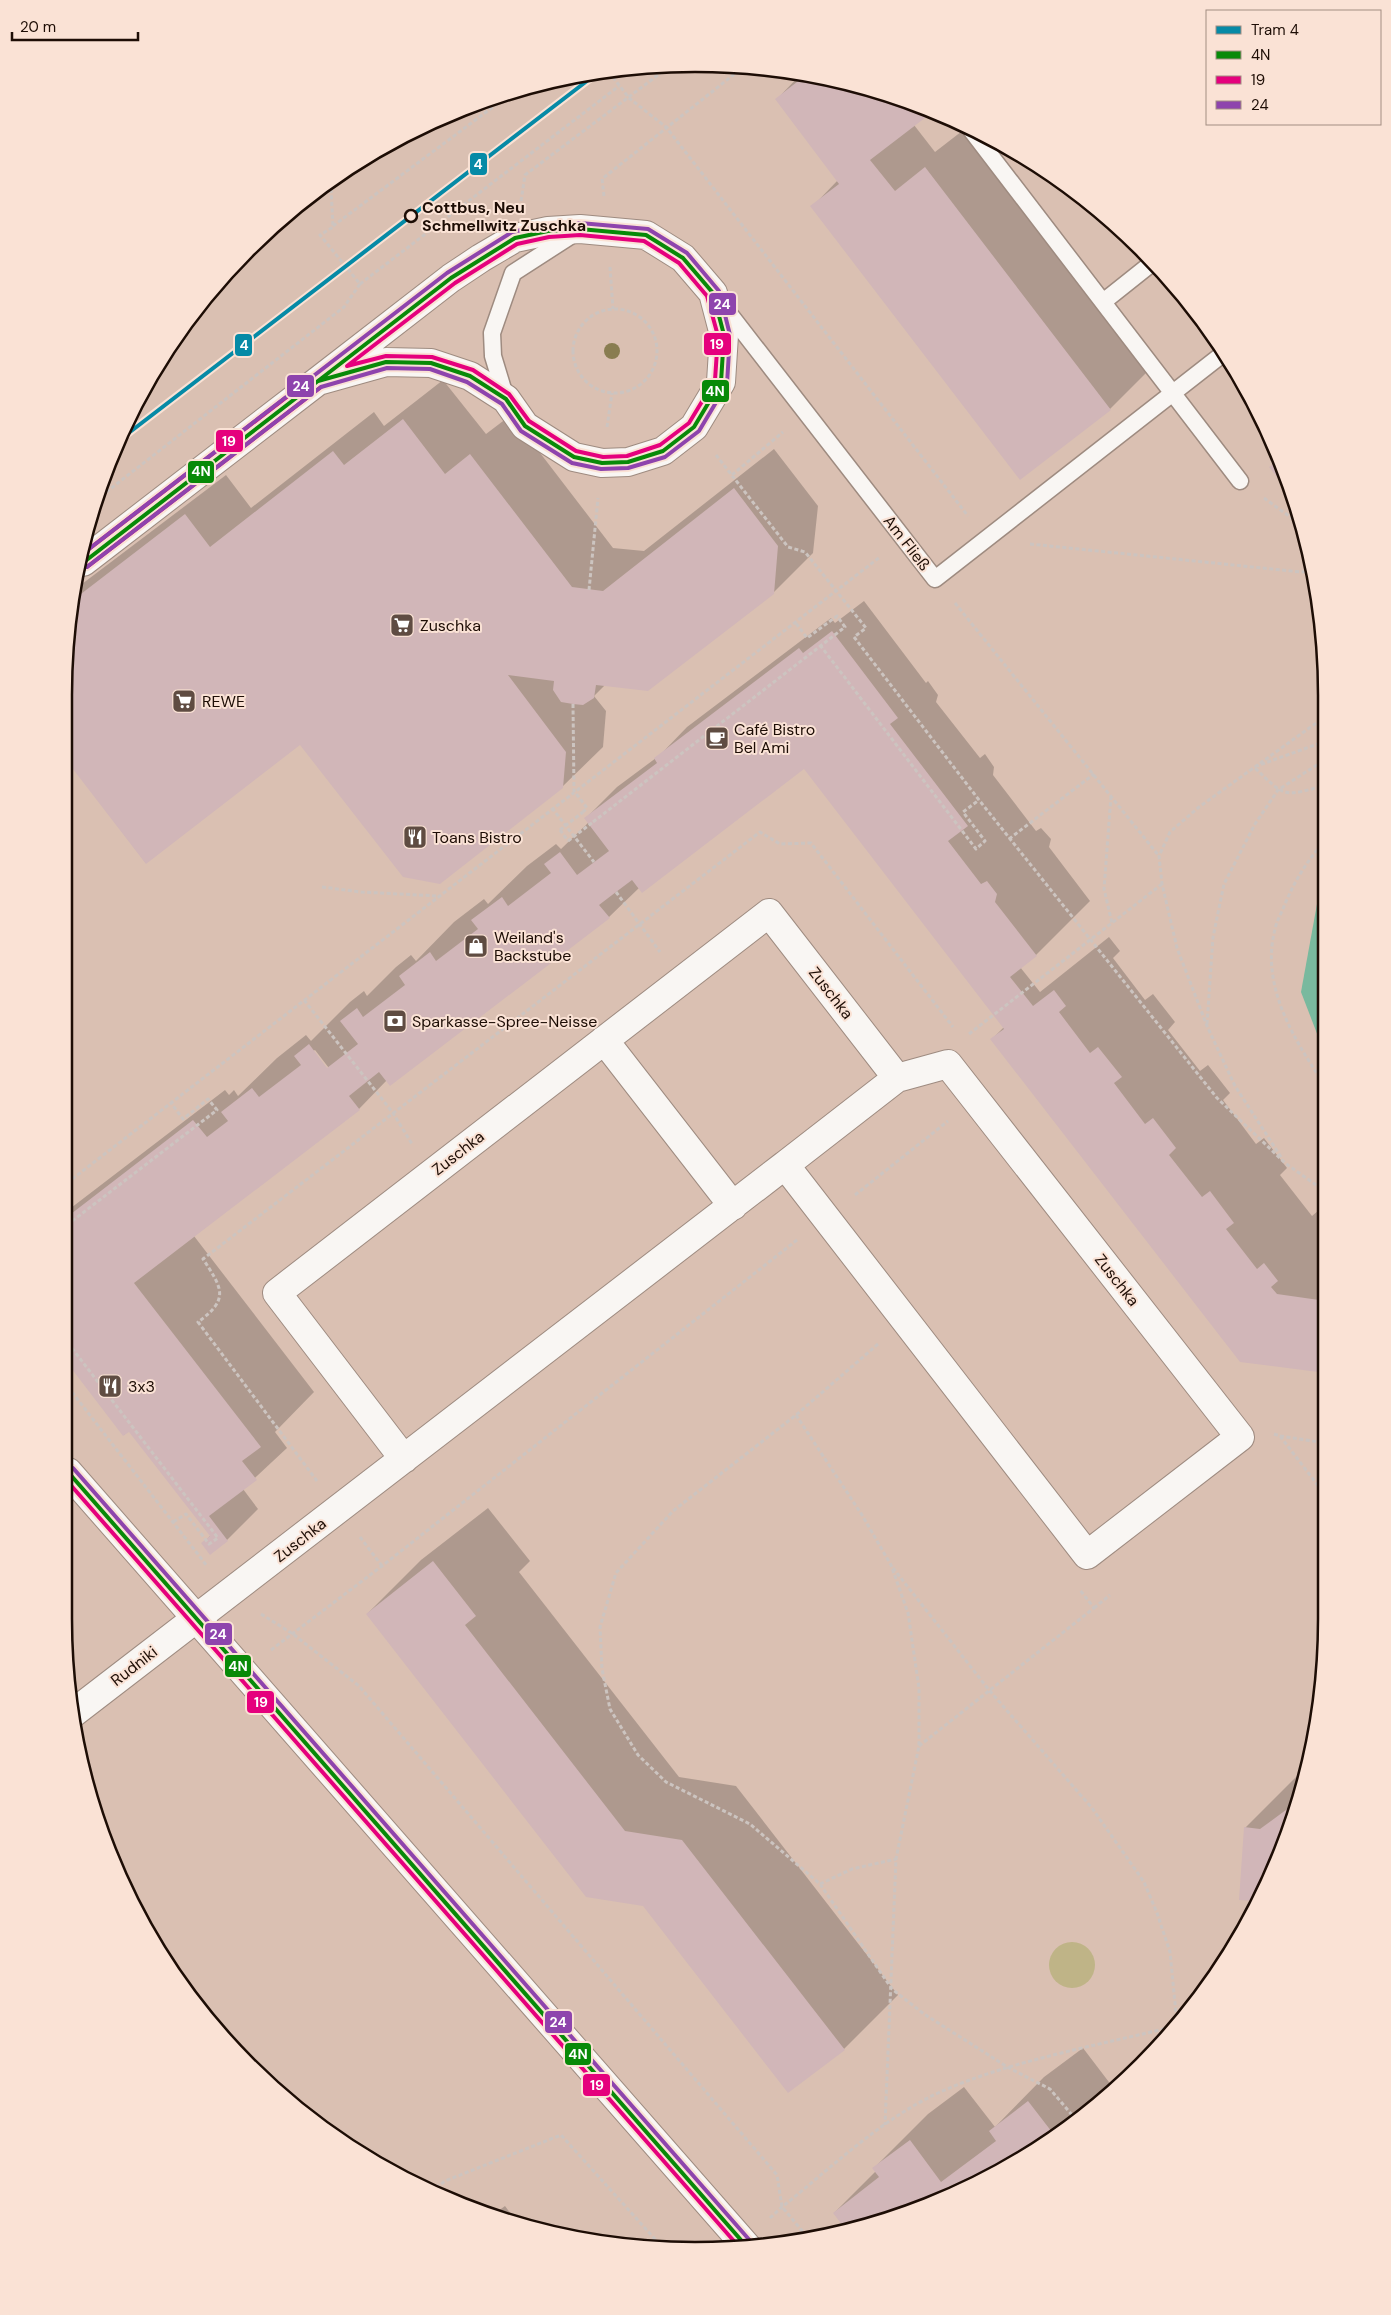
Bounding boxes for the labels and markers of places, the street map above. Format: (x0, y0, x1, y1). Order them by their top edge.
place label: Cottbus, Neu Schmellwitz Zuschka (422, 197, 586, 236)
marker: Cottbus, Neu Schmellwitz Zuschka (404, 209, 418, 223)
supermarket icon: Zuschka (389, 612, 415, 638)
place label: Zuschka (420, 615, 481, 636)
supermarket icon: REWE (171, 688, 197, 714)
place label: REWE (202, 691, 245, 712)
place label: Café Bistro Bel Ami (734, 719, 815, 758)
cafe icon: Café Bistro Bel Ami (704, 725, 730, 751)
restaurant icon: Toans Bistro (402, 824, 428, 850)
place label: Toans Bistro (432, 827, 522, 848)
place label: Weiland's Backstube (494, 927, 571, 966)
shop icon: Weiland's Backstube (463, 933, 489, 959)
bank icon: Sparkasse-Spree-Neisse (382, 1008, 408, 1034)
place label: Sparkasse-Spree-Neisse (412, 1011, 597, 1032)
restaurant icon: 3x3 (97, 1373, 123, 1399)
place label: 3x3 (128, 1376, 155, 1397)

